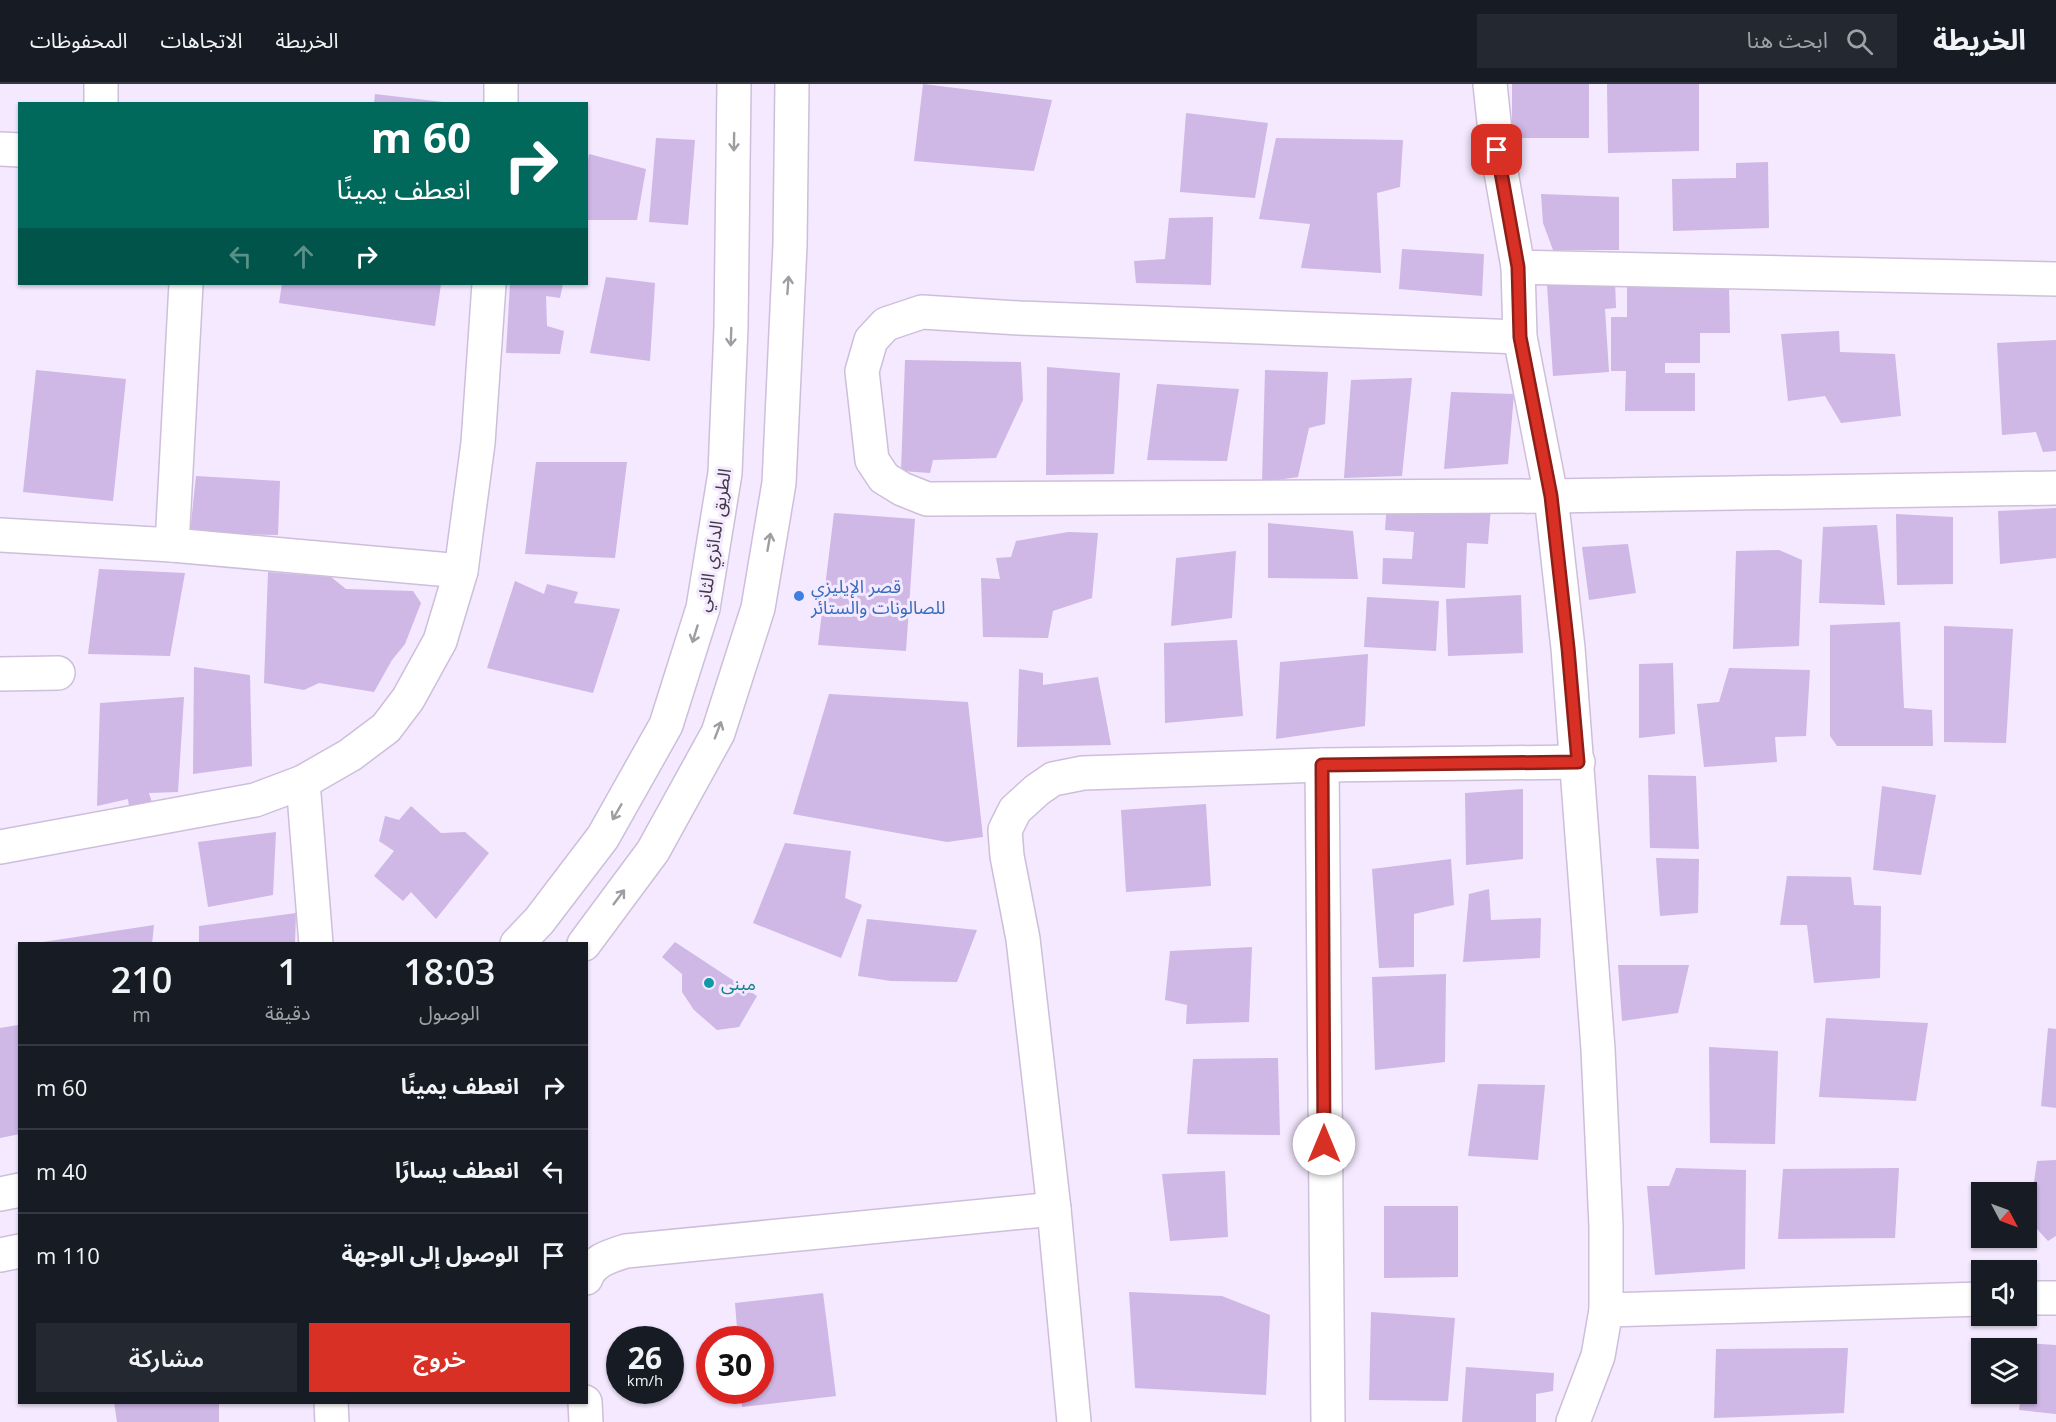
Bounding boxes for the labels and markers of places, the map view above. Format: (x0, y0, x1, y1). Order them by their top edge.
pin (1471, 124, 1522, 175)
place label: قصر الإيليزي للصالونات والستائر (810, 574, 945, 619)
marker: قصر الإيليزي للصالونات والستائر (792, 589, 806, 603)
place label: مبنى (721, 971, 756, 995)
marker: مبنى (702, 976, 716, 990)

